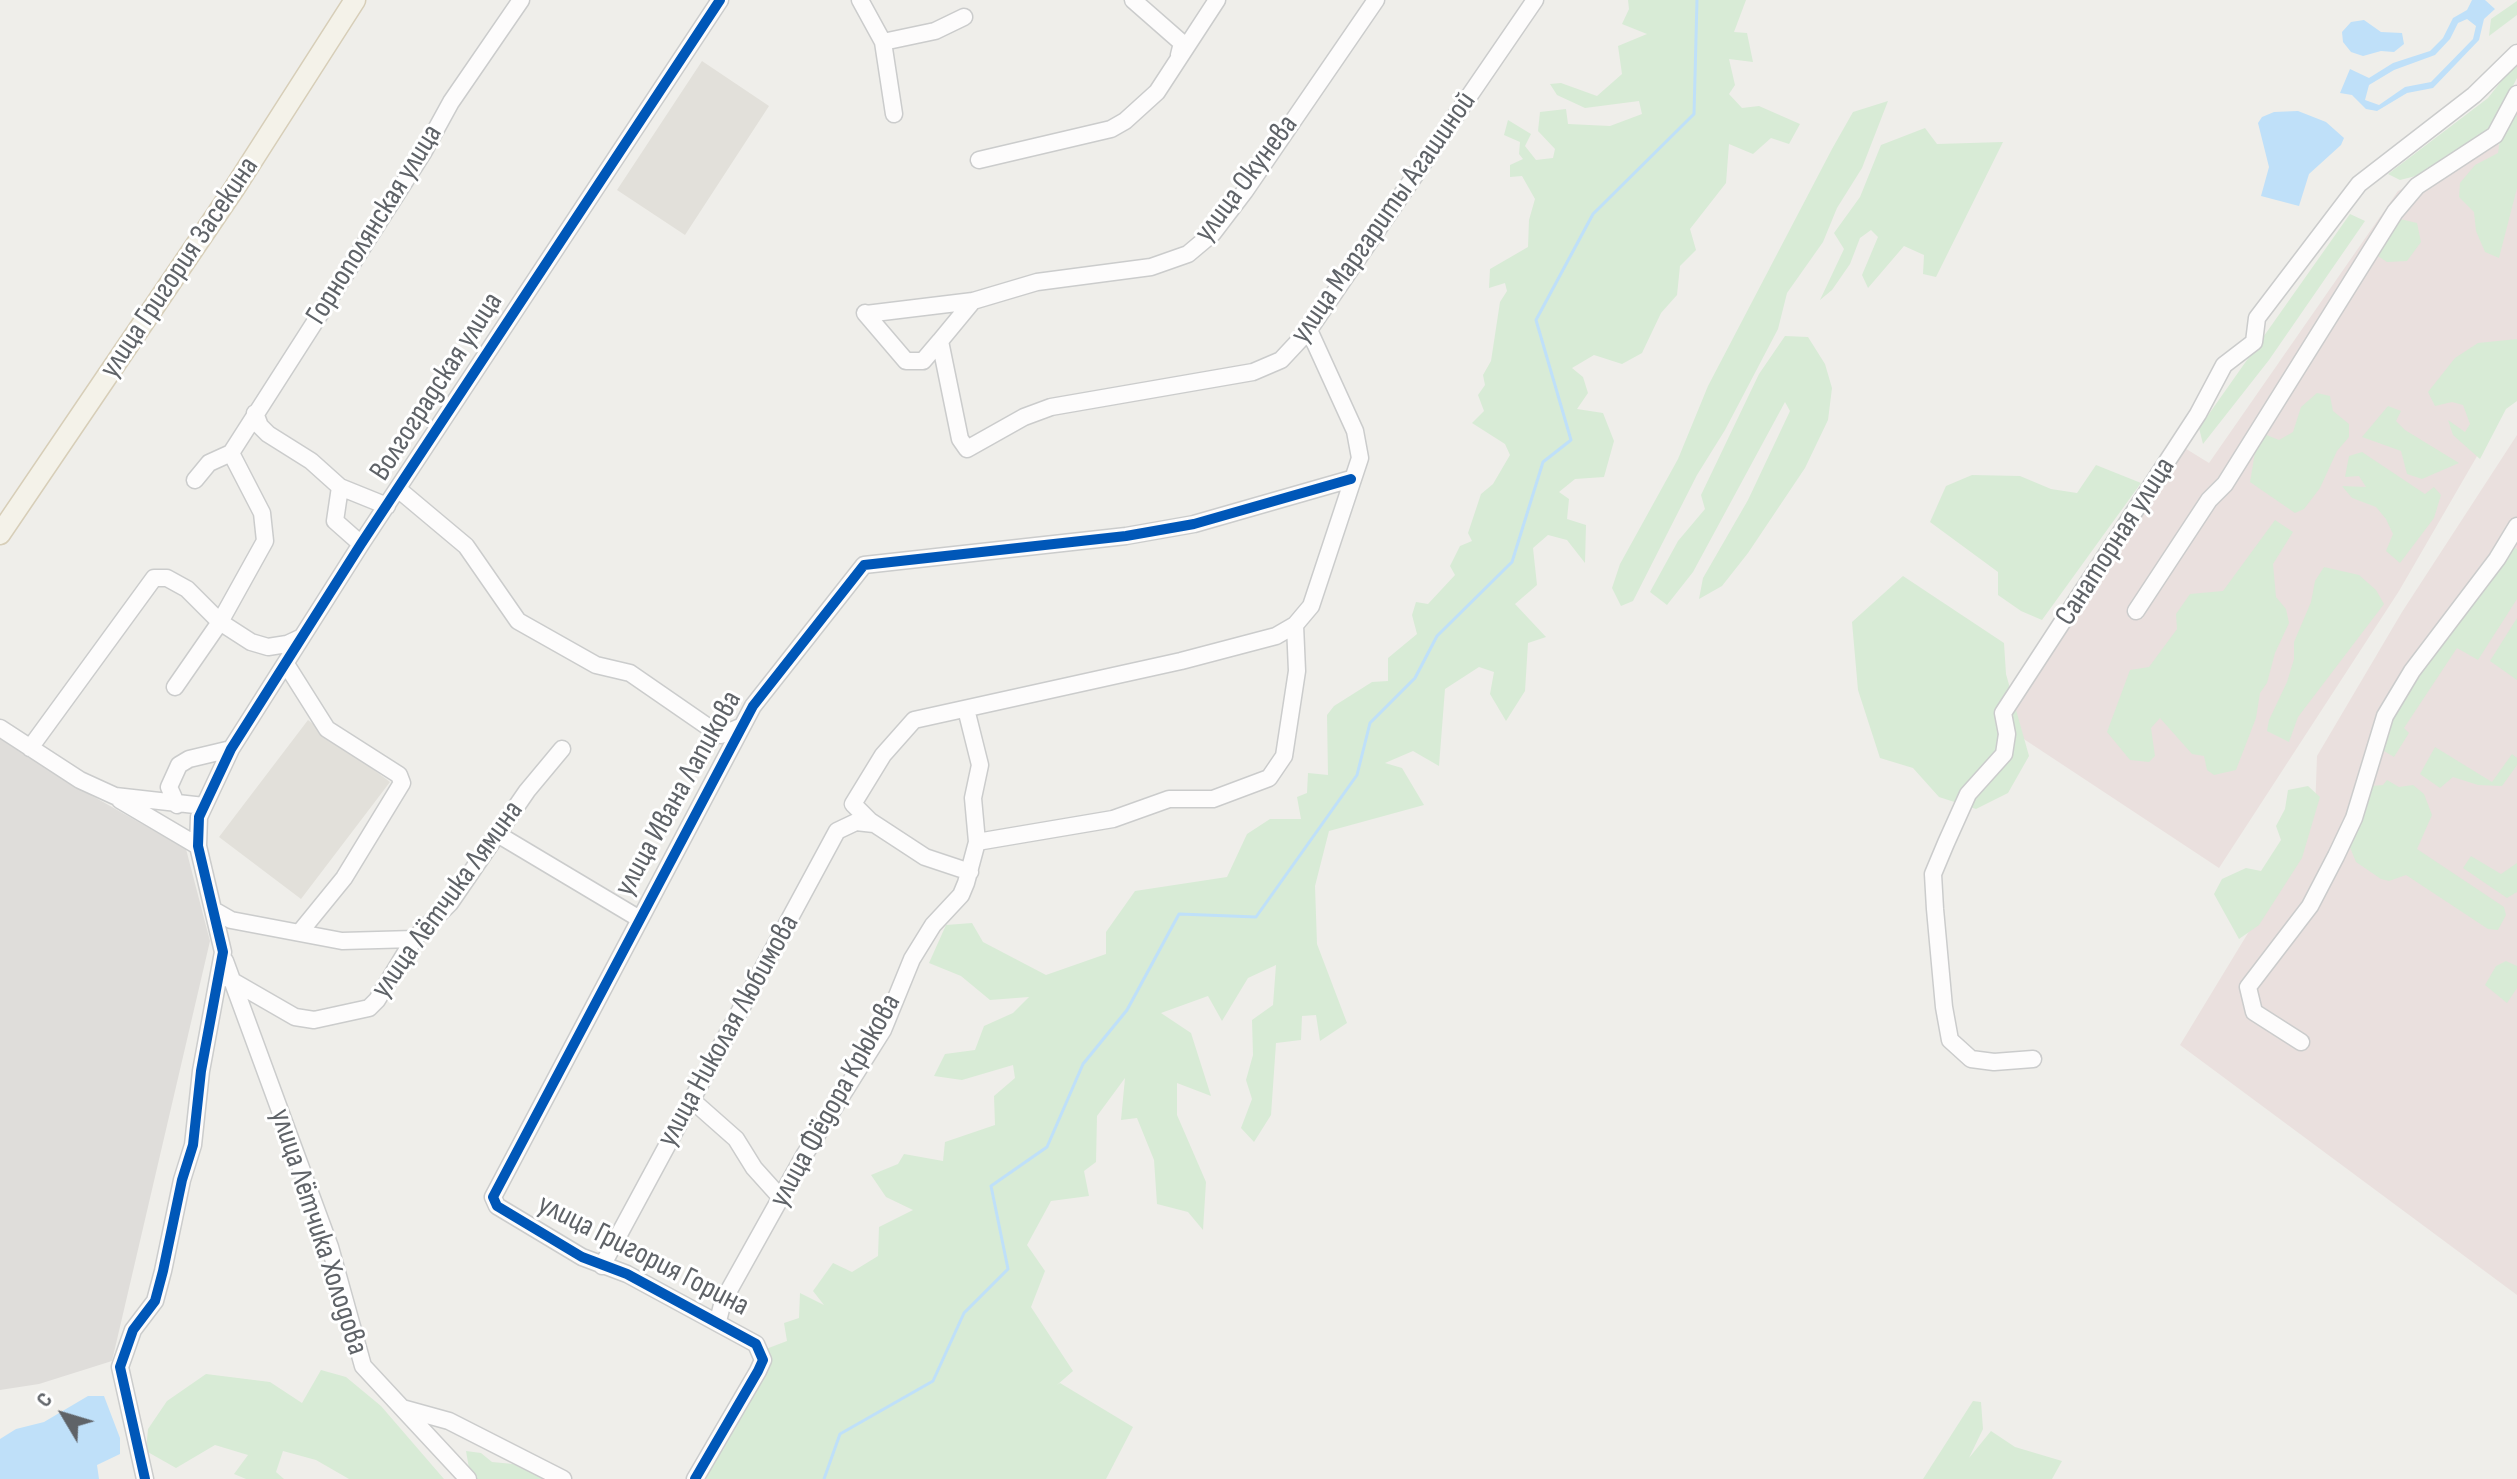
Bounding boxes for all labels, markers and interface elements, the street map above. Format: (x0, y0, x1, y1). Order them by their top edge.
street label: улица Маргариты Агашиной (1284, 85, 1484, 351)
street label: улица Окунева (1188, 108, 1306, 250)
street label: Горнополянская улица (299, 118, 451, 332)
street label: улица Григория Засекина (93, 151, 267, 385)
street label: Волгоградская улица (363, 286, 511, 488)
street label: Санаторная улица (2048, 451, 2184, 633)
street label: улица Ивана Лапикова (608, 685, 750, 903)
street label: улица Лётчика Лямина (364, 794, 532, 1006)
street label: улица Николая Любимова (650, 909, 808, 1153)
street label: улица Фёдора Крюкова (763, 988, 909, 1214)
street label: улица Лётчика Холодова (261, 1105, 375, 1359)
street label: улица Григория Горина (531, 1187, 755, 1325)
north arrow (24, 1375, 104, 1455)
text: С (31, 1387, 59, 1413)

